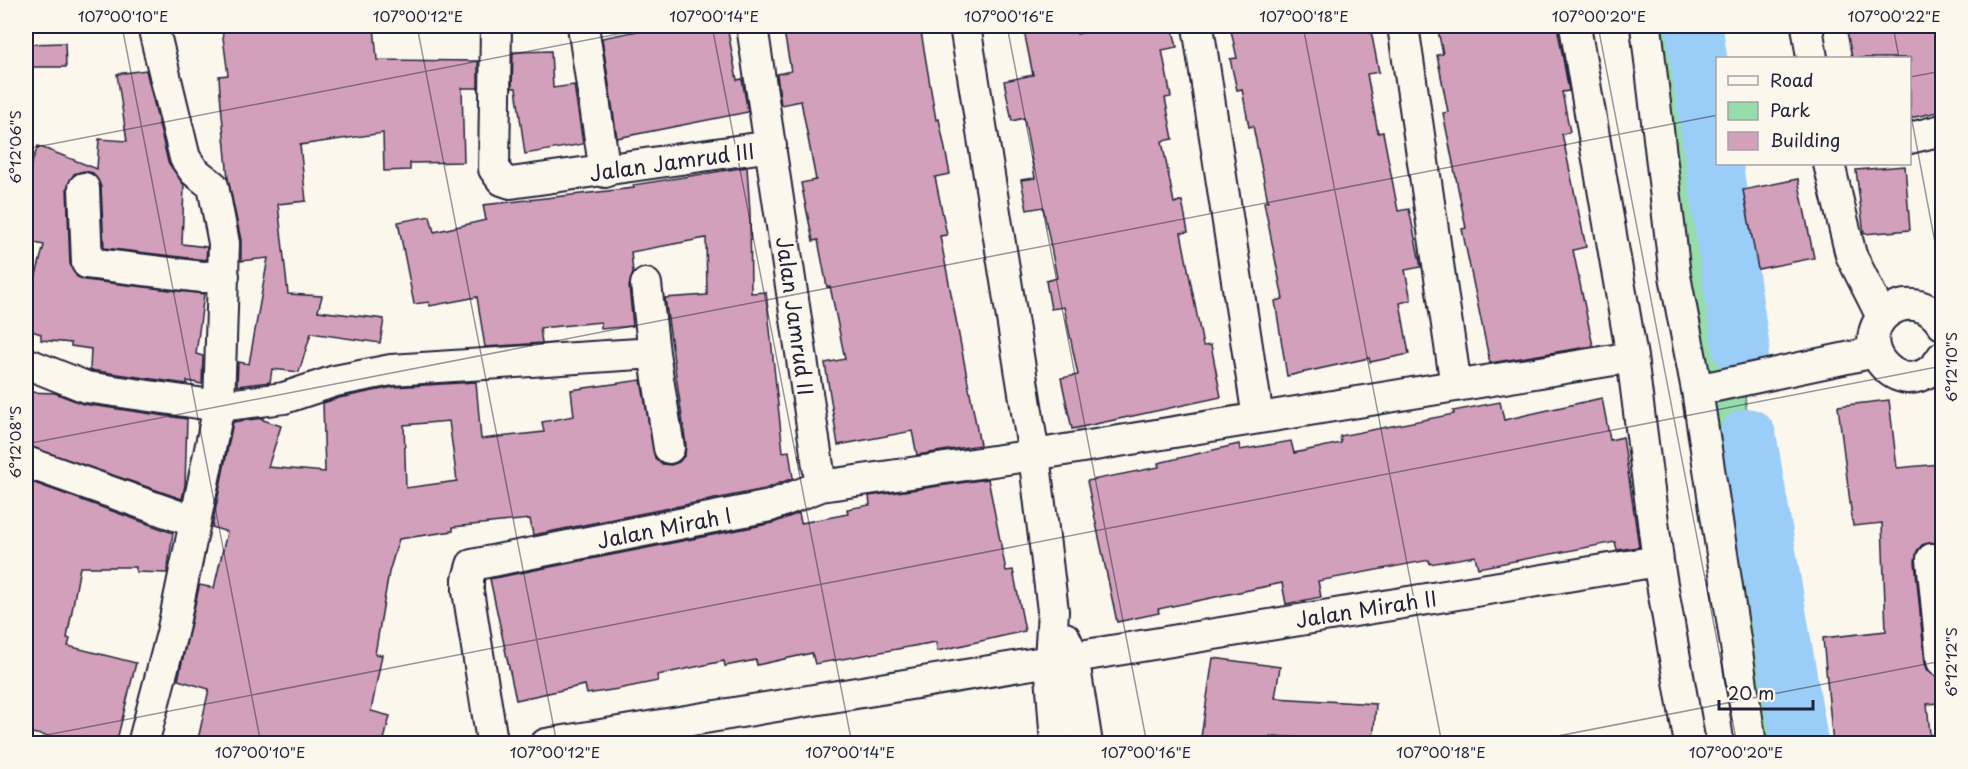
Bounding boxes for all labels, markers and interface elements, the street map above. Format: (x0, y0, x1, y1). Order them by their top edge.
text: 107°00'10"E (78, 4, 168, 27)
text: 107°00'12"E (373, 4, 463, 27)
text: 107°00'14"E (669, 4, 759, 27)
text: 107°00'16"E (964, 4, 1054, 27)
text: 107°00'18"E (1259, 4, 1349, 27)
text: 107°00'20"E (1552, 4, 1646, 27)
text: 107°00'22"E (1847, 4, 1941, 27)
legend (1716, 57, 1911, 165)
text: Road (1770, 66, 1814, 93)
text: Park (1770, 96, 1810, 123)
text: 6°12'06"S (3, 110, 26, 184)
text: Building (1770, 126, 1840, 153)
street label: Jalan Jamrud III (587, 134, 757, 188)
street label: Jalan Jamrud II (769, 234, 823, 398)
text: 6°12'10"S (1939, 332, 1962, 402)
text: 6°12'08"S (3, 406, 26, 478)
street label: Jalan Mirah I (594, 498, 734, 556)
street label: Jalan Mirah II (1293, 581, 1439, 635)
text: 6°12'12"S (1939, 627, 1962, 697)
scale bar (1719, 673, 1814, 711)
text: 20 m (1728, 679, 1774, 706)
text: 107°00'10"E (215, 740, 305, 763)
text: 107°00'12"E (510, 740, 600, 763)
text: 107°00'14"E (805, 740, 895, 763)
text: 107°00'16"E (1101, 740, 1191, 763)
text: 107°00'18"E (1396, 740, 1486, 763)
text: 107°00'20"E (1689, 740, 1783, 763)

